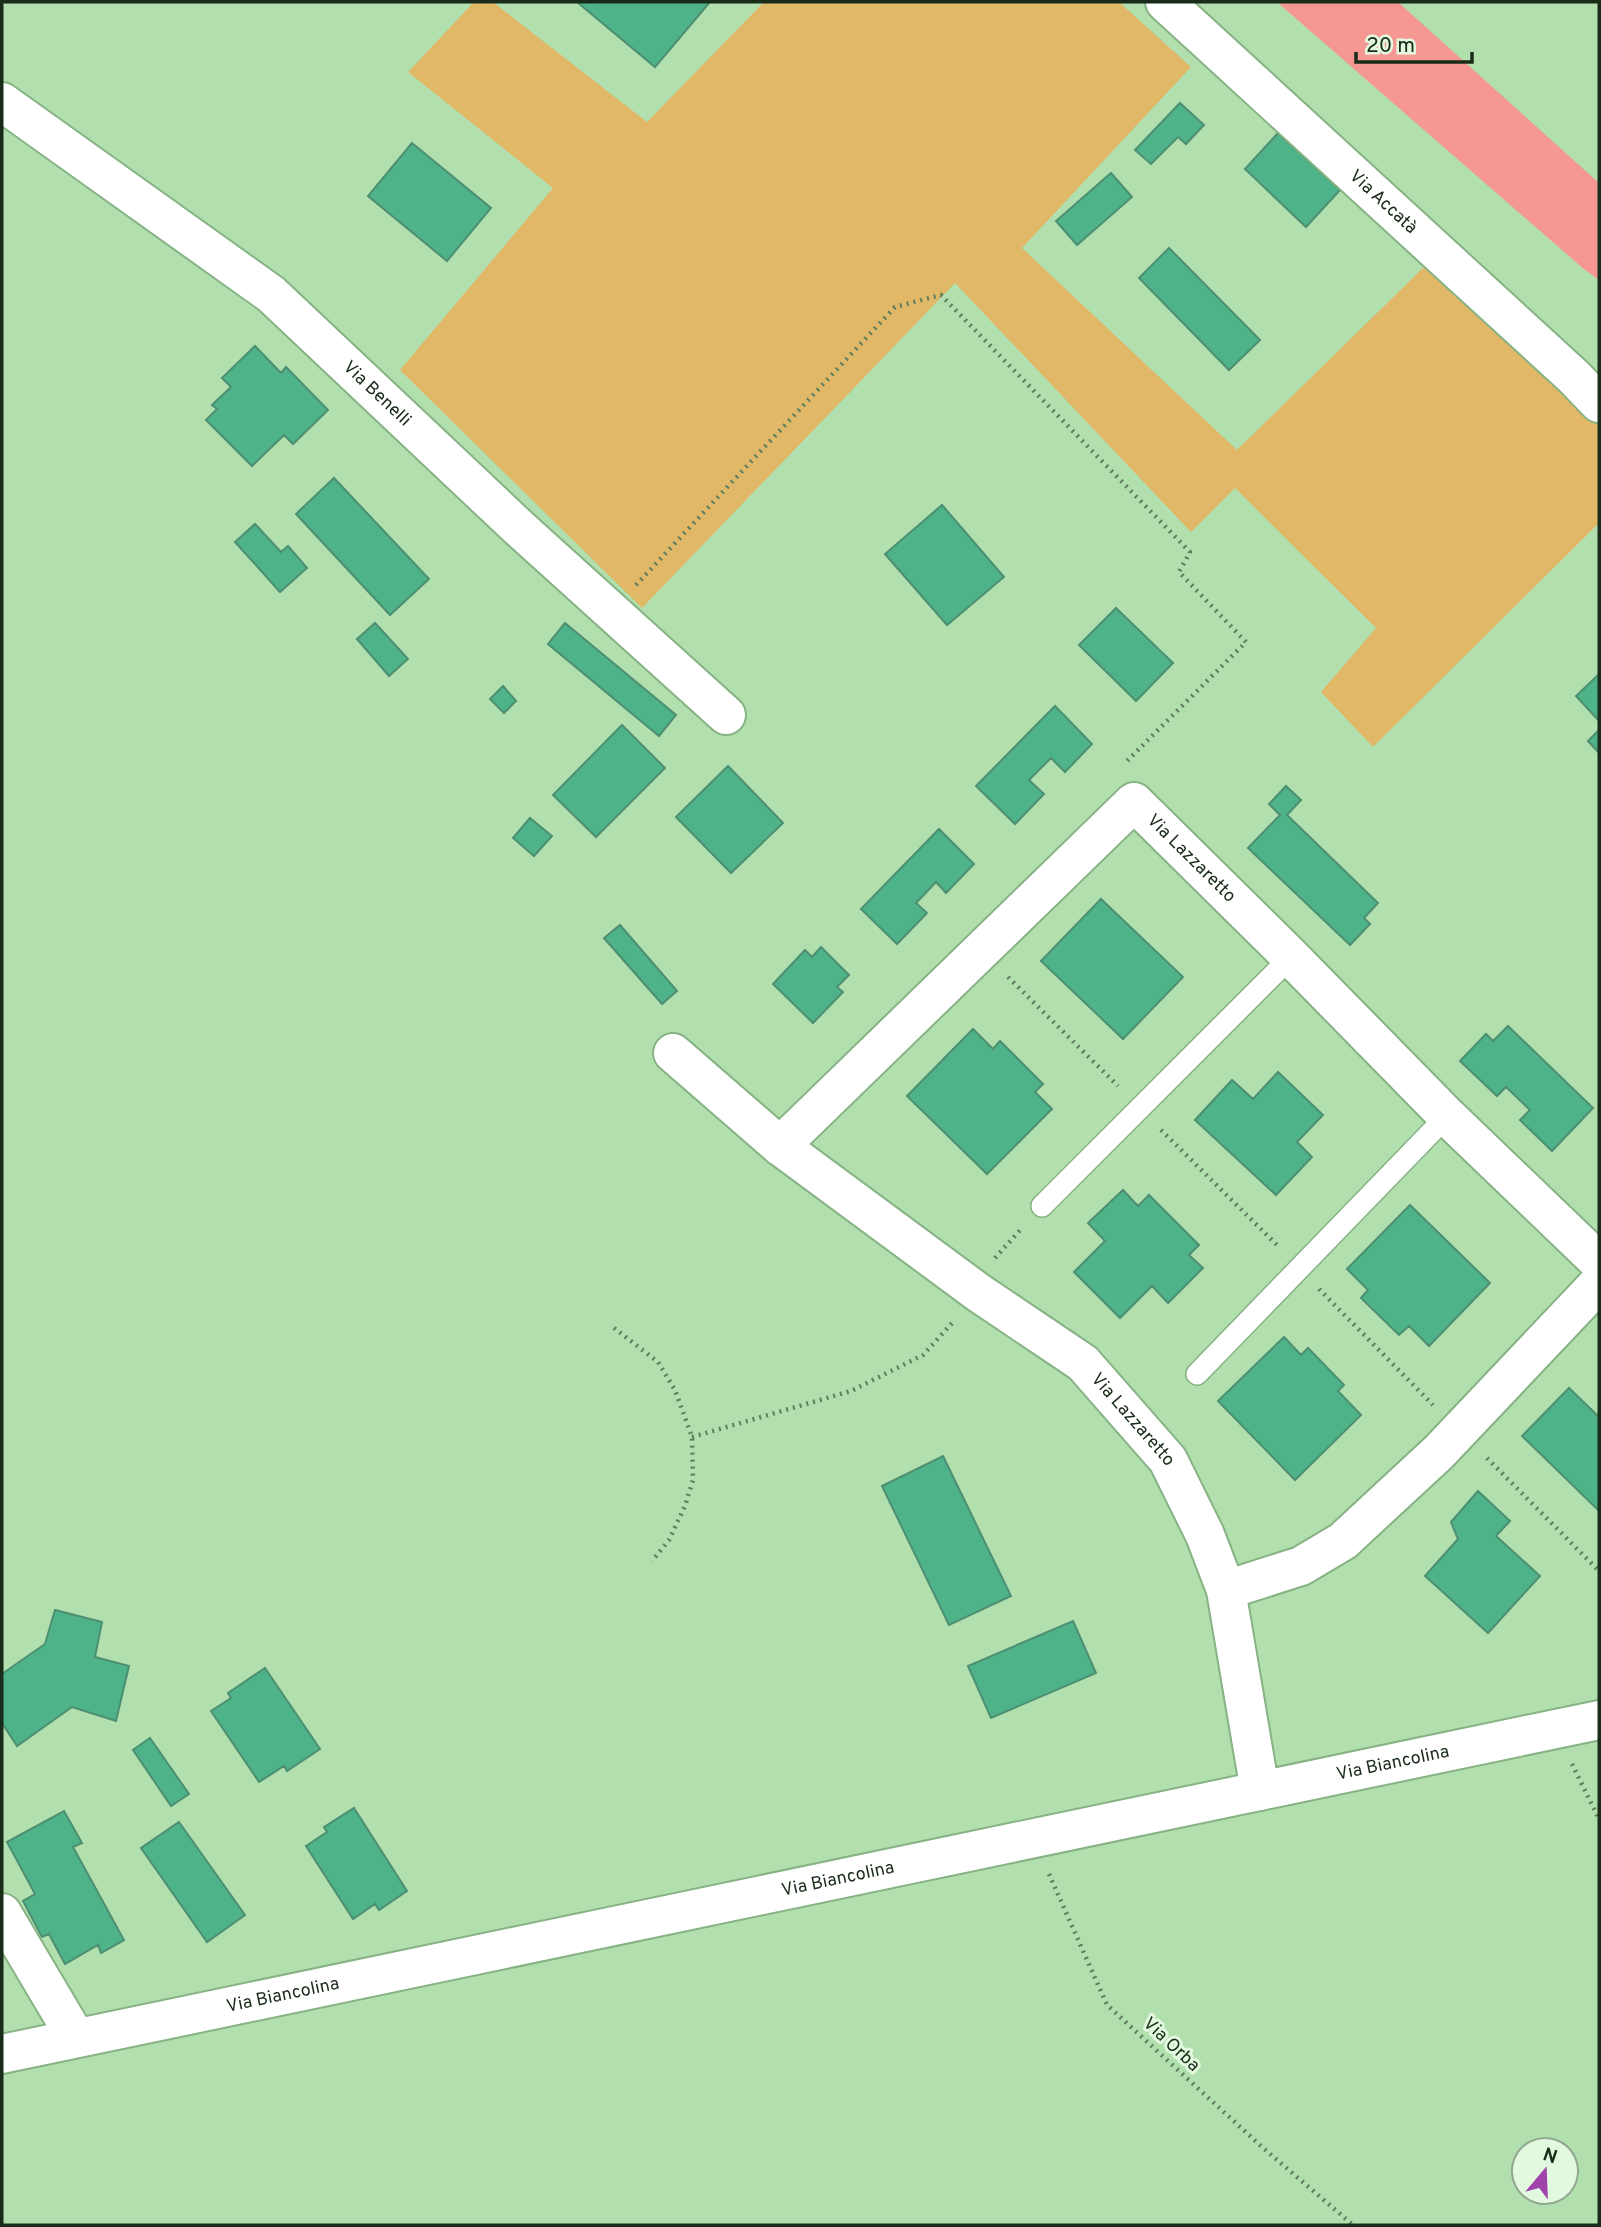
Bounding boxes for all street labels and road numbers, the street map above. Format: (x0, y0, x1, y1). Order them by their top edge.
street label: Via Accatà (1344, 165, 1422, 239)
street label: Via Benelli (338, 356, 416, 432)
street label: Via Lazzaretto (1142, 809, 1241, 908)
street label: Via Lazzaretto (1086, 1368, 1180, 1471)
street label: Via Biancolina (1334, 1740, 1451, 1786)
street label: Via Biancolina (779, 1856, 896, 1902)
street label: Via Biancolina (224, 1972, 341, 2018)
street label: Via Orba (1138, 2013, 1204, 2077)

